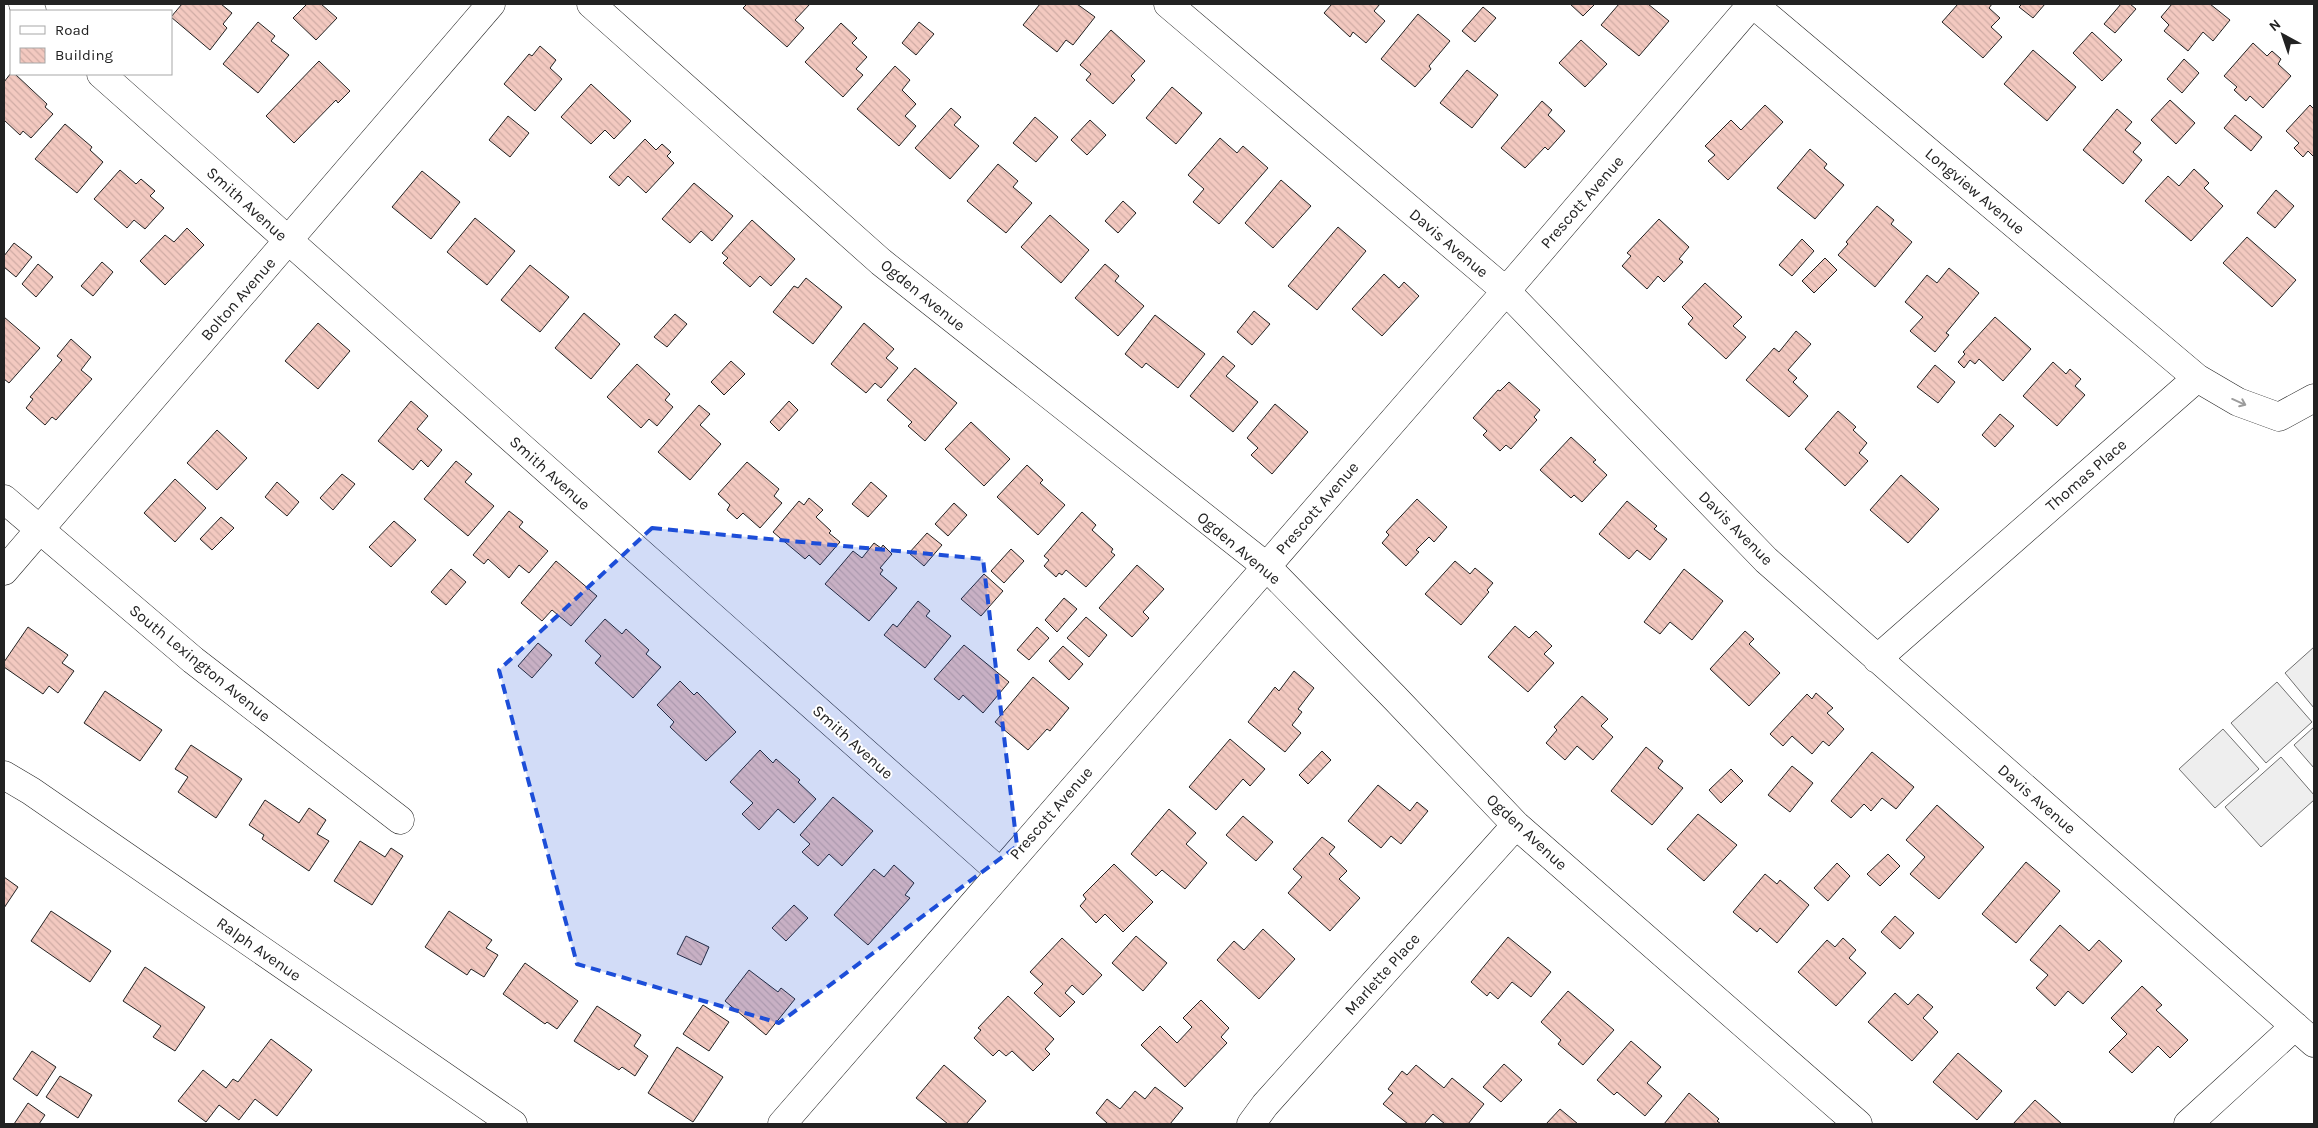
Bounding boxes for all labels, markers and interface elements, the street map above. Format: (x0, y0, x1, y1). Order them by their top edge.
legend (10, 10, 172, 75)
north arrow (2258, 10, 2308, 60)
text: N (2266, 16, 2284, 35)
text: Road (55, 21, 90, 39)
text: Building (55, 46, 113, 64)
street label: Longview Avenue (1921, 144, 2029, 238)
street label: Prescott Avenue (1537, 152, 1627, 252)
street label: Smith Avenue (203, 163, 291, 245)
street label: Davis Avenue (1406, 205, 1492, 281)
street label: Bolton Avenue (197, 254, 279, 344)
street label: Ogden Avenue (877, 255, 969, 335)
one-way arrow (2231, 397, 2246, 407)
street label: Smith Avenue (506, 432, 594, 514)
street label: Thomas Place (2042, 435, 2130, 515)
street label: Prescott Avenue (1272, 458, 1362, 558)
street label: Davis Avenue (1695, 487, 1777, 569)
street label: Ogden Avenue (1193, 508, 1285, 588)
street label: South Lexington Avenue (126, 600, 274, 726)
street label: Smith Avenue (809, 701, 897, 783)
street label: Davis Avenue (1994, 760, 2080, 838)
street label: Prescott Avenue (1006, 763, 1096, 863)
street label: Ogden Avenue (1483, 790, 1571, 874)
street label: Ralph Avenue (213, 913, 305, 985)
street label: Marlette Place (1340, 929, 1424, 1019)

